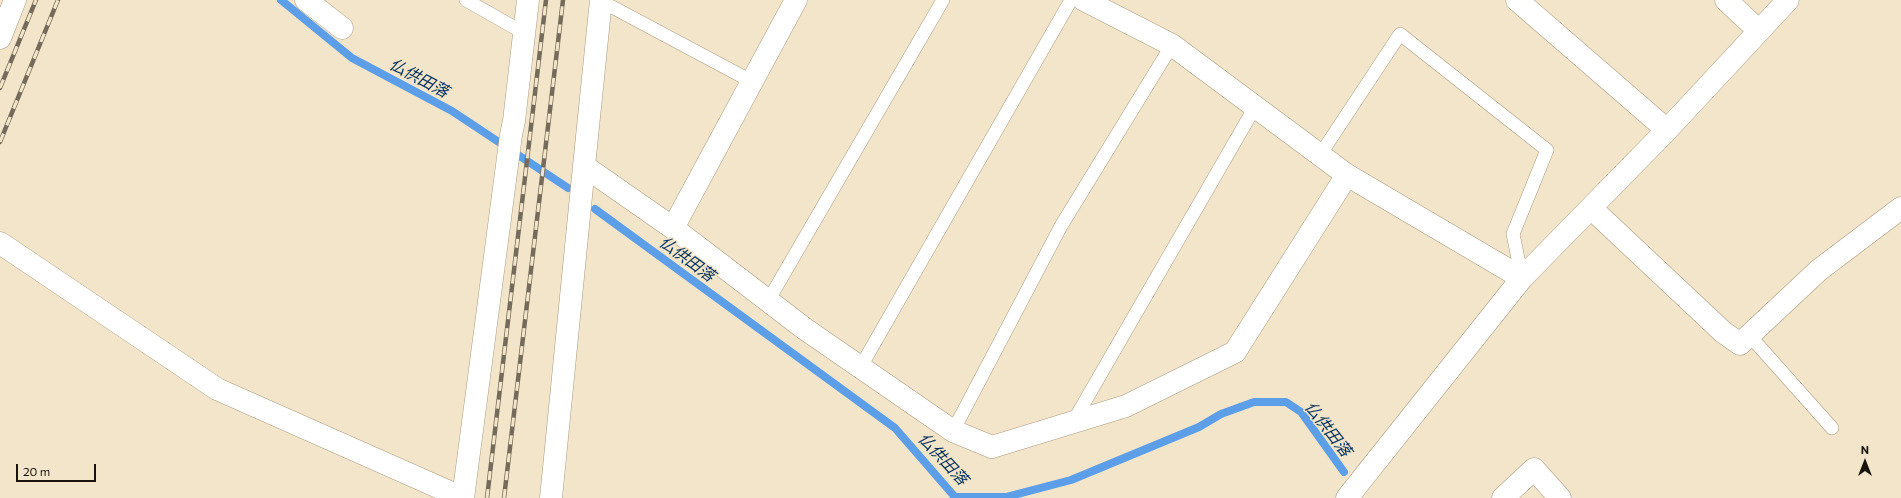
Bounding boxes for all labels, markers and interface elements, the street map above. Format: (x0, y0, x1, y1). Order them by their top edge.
water label: 仏供田落 (386, 55, 452, 101)
water label: 仏供田落 (655, 232, 719, 286)
water label: 仏供田落 (1301, 398, 1355, 460)
water label: 仏供田落 (914, 429, 972, 489)
north arrow (1845, 442, 1885, 482)
text: N (1861, 443, 1869, 456)
scale bar (18, 456, 98, 482)
text: 20 m (23, 464, 50, 478)

